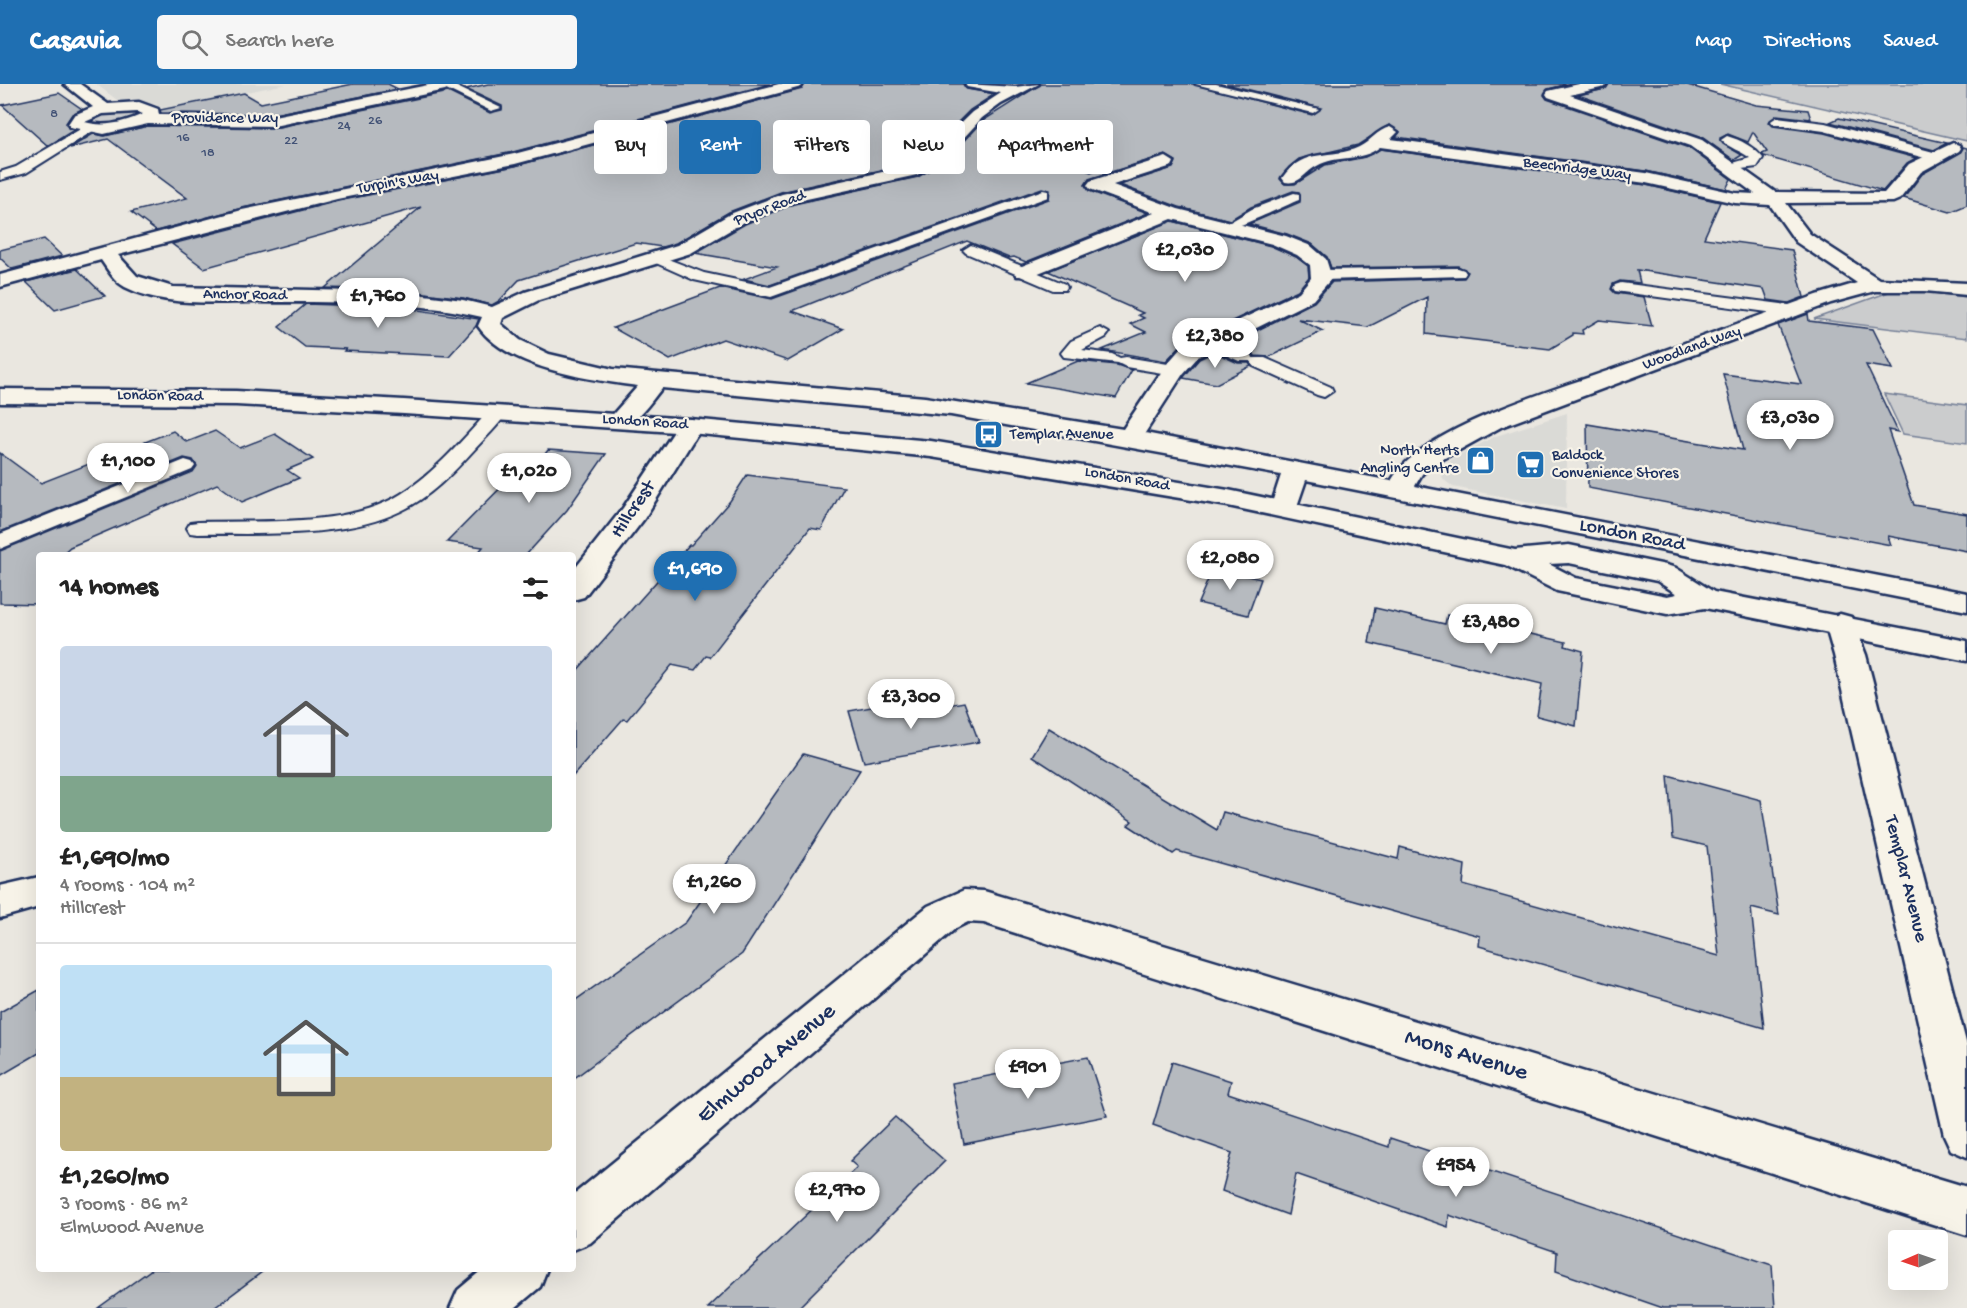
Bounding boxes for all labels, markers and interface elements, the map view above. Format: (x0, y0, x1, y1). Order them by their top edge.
search box (157, 15, 577, 69)
text: Casavia (30, 26, 121, 59)
icon: search (178, 26, 211, 59)
text: Search here (226, 29, 334, 55)
text: Map (1695, 30, 1732, 55)
text: Directions (1765, 30, 1850, 55)
text: Saved (1883, 30, 1937, 55)
house number: 8 (50, 106, 58, 123)
street label: Providence Way (171, 110, 278, 129)
house number: 26 (368, 113, 383, 130)
house number: 24 (337, 118, 351, 135)
chip: Buy (594, 120, 667, 174)
chip: Rent (679, 120, 761, 174)
chip: Filters (773, 120, 870, 174)
chip: New (882, 120, 965, 174)
chip: Apartment (977, 120, 1113, 174)
house number: 16 (176, 130, 190, 147)
house number: 22 (284, 133, 298, 150)
house number: 18 (200, 145, 215, 162)
street label: Beechridge Way (1521, 154, 1632, 186)
street label: Turpin's Way (355, 166, 440, 200)
street label: Pryor Road (731, 186, 810, 232)
pin: £2,030 (1136, 232, 1234, 283)
text: £2,030 (1156, 240, 1214, 263)
pin: £1,760 (329, 278, 427, 329)
street label: Anchor Road (203, 286, 289, 306)
text: £1,760 (350, 286, 406, 309)
pin: £2,380 (1166, 318, 1264, 369)
street label: Woodland Way (1640, 322, 1744, 376)
text: £2,380 (1186, 326, 1244, 349)
street label: London Road (117, 387, 205, 407)
pin: £3,030 (1741, 400, 1839, 451)
text: £3,030 (1761, 408, 1819, 431)
street label: London Road (602, 411, 690, 436)
bus stop icon: Templar Avenue (973, 419, 1005, 451)
place label: Templar Avenue (1009, 426, 1114, 445)
place label: North Herts Angling Centre (1360, 442, 1460, 479)
pin: £1,100 (79, 443, 177, 494)
shop icon: North Herts Angling Centre (1464, 444, 1496, 476)
place label: Baldock Convenience Stores (1551, 447, 1679, 484)
supermarket icon: Baldock Convenience Stores (1515, 449, 1547, 481)
text: £1,100 (101, 451, 155, 474)
pin: £1,020 (480, 453, 578, 504)
text: £1,020 (501, 461, 557, 484)
street label: London Road (1083, 463, 1172, 497)
street label: Hillcrest (606, 475, 663, 543)
street label: London Road (1577, 514, 1689, 558)
pin: £2,080 (1181, 540, 1279, 591)
text: £2,080 (1201, 548, 1259, 571)
pin: £1,690 (646, 551, 744, 602)
text: £1,690 (668, 559, 722, 582)
icon: filters (519, 572, 552, 605)
text: 14 homes (60, 573, 158, 604)
pin: £3,480 (1442, 604, 1540, 655)
text: £3,480 (1462, 612, 1520, 635)
pin: £3,300 (862, 679, 960, 730)
icon: home (252, 685, 360, 793)
text: £3,300 (882, 687, 940, 710)
street label: Templar Avenue (1878, 812, 1932, 945)
text: £1,690/mo (60, 844, 169, 875)
pin: £1,260 (665, 864, 763, 915)
text: £1,260 (687, 872, 741, 895)
text: 4 rooms · 104 m² (60, 875, 195, 898)
text: Hillcrest (60, 898, 124, 921)
street label: Elmwood Avenue (692, 997, 843, 1131)
icon: home (252, 1004, 360, 1112)
street label: Mons Avenue (1401, 1024, 1532, 1089)
pin: £901 (992, 1049, 1064, 1100)
text: £901 (1009, 1057, 1047, 1080)
pin: £954 (1420, 1147, 1492, 1198)
text: £954 (1437, 1155, 1475, 1178)
text: £1,260/mo (60, 1163, 169, 1194)
pin: £2,970 (788, 1172, 886, 1223)
text: £2,970 (809, 1180, 865, 1203)
text: 3 rooms · 86 m² (60, 1194, 188, 1217)
text: Elmwood Avenue (60, 1217, 204, 1240)
north arrow (1888, 1230, 1948, 1290)
map controls (1888, 1230, 1948, 1290)

